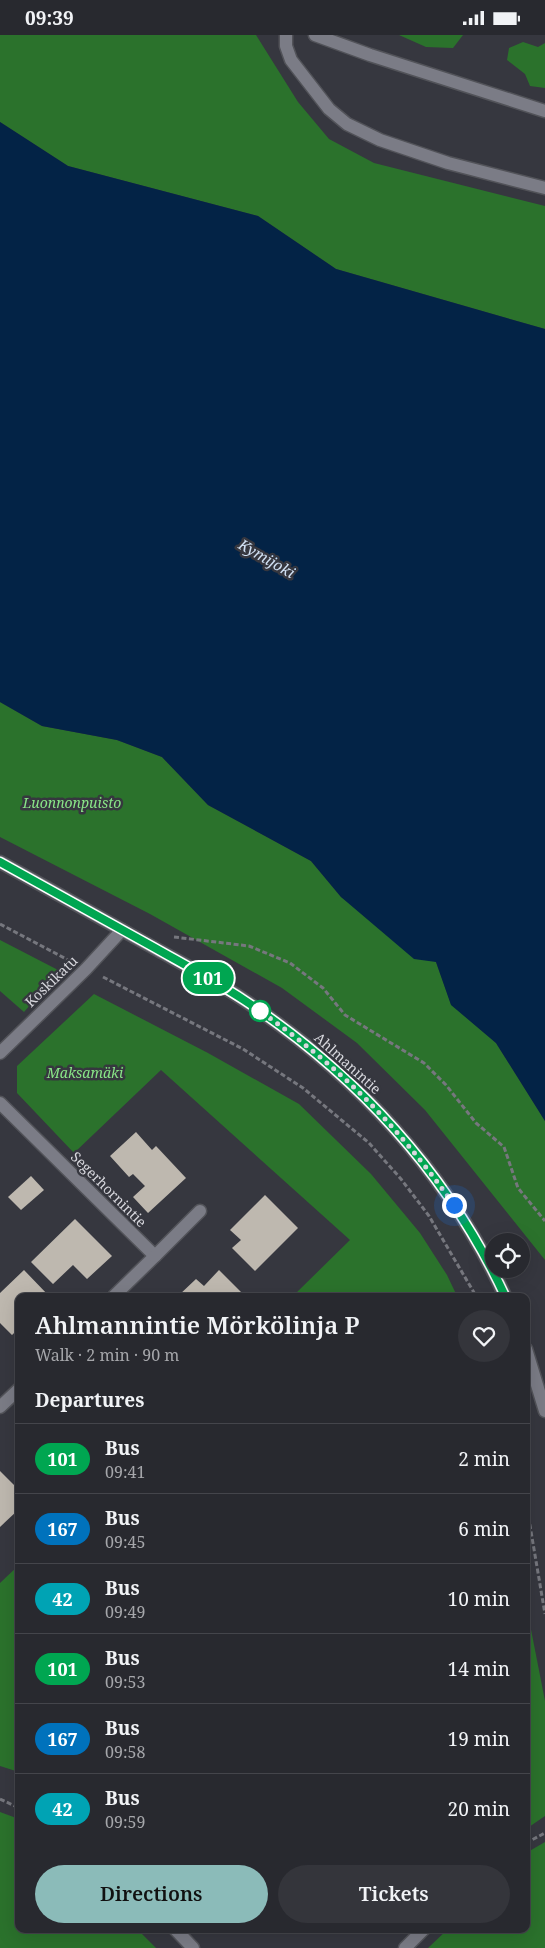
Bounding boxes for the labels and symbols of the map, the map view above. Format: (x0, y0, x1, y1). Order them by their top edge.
water label: Kymijoki (234, 533, 299, 582)
park label: Luonnonpuisto (22, 793, 121, 812)
street label: Koskikatu (20, 951, 82, 1011)
line badge: 101 (179, 962, 237, 994)
unlabelled marker (249, 1000, 271, 1022)
street label: Ahlmanintie (311, 1028, 385, 1098)
park label: Maksamäki (46, 1063, 124, 1082)
street label: Segerhornintie (67, 1147, 151, 1231)
your location (442, 1193, 467, 1218)

